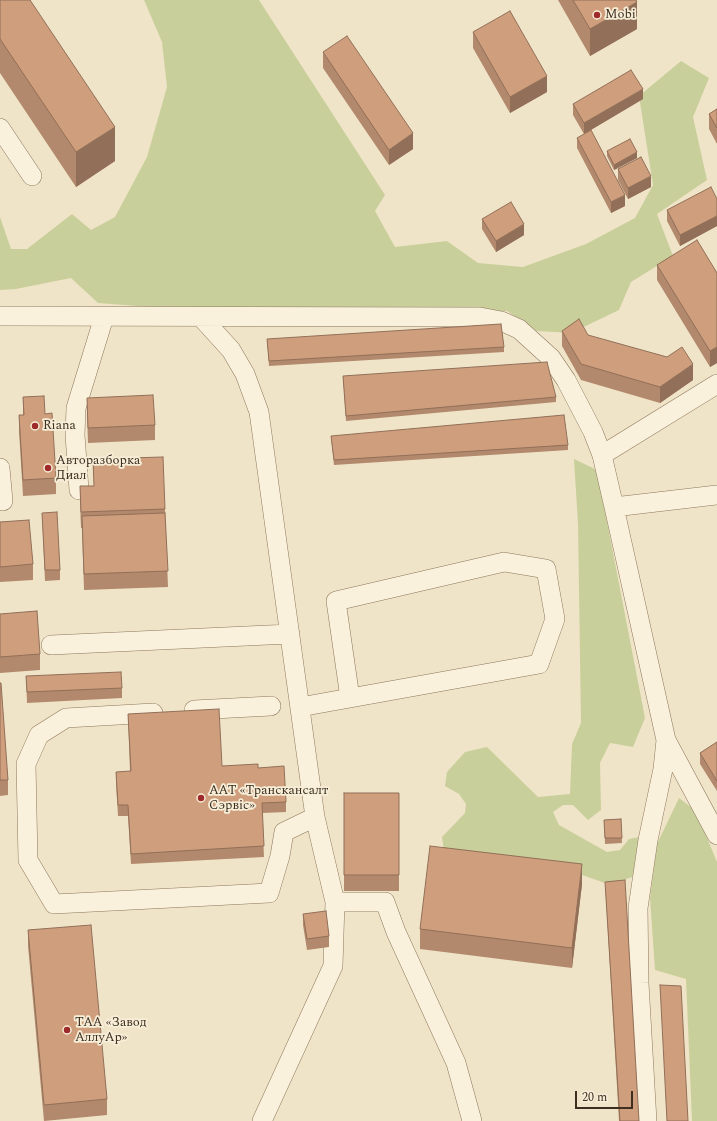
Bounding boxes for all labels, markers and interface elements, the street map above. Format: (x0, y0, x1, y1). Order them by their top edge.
place label: Mobi (605, 7, 636, 23)
marker: Mobi (592, 10, 602, 20)
place label: Riana (43, 418, 76, 434)
marker: Riana (30, 421, 40, 431)
place label: Авторазборка Диал (56, 453, 140, 484)
marker: Авторазборка Диал (43, 463, 53, 473)
place label: ААТ «Транскансалт Сэрвіс» (209, 783, 328, 814)
marker: ААТ «Транскансалт Сэрвіс» (196, 793, 206, 803)
place label: ТАА «Завод АллуАр» (75, 1015, 147, 1046)
marker: ТАА «Завод АллуАр» (62, 1025, 72, 1035)
scale bar (577, 1083, 635, 1109)
text: 20 m (582, 1088, 607, 1107)

